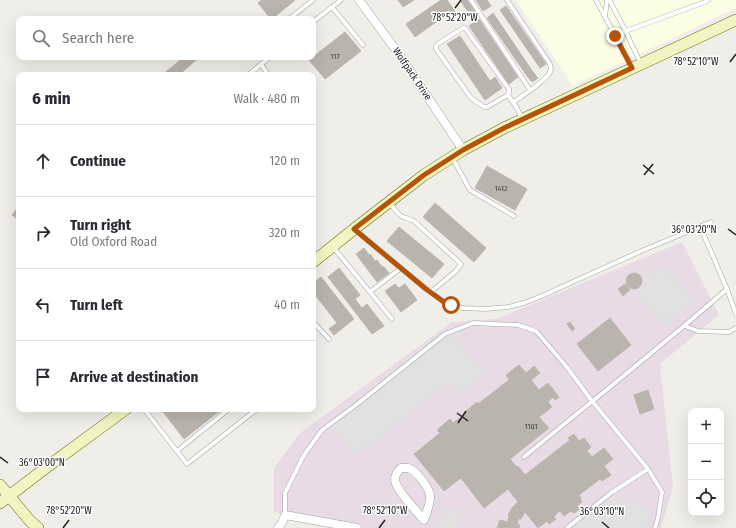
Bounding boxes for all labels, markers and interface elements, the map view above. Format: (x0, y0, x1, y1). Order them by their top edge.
text: 78°52'20"W (432, 12, 478, 24)
search box (16, 16, 316, 60)
icon: search (30, 27, 52, 49)
route end (606, 27, 624, 45)
text: Search here (62, 29, 134, 47)
street label: Wolfpack Drive (390, 45, 434, 103)
house number: 117 (330, 52, 340, 61)
text: 78°52'10"W (674, 56, 719, 68)
text: 6 min (32, 88, 71, 109)
text: Walk · 480 m (233, 91, 300, 106)
icon: ahead (32, 150, 54, 172)
text: Continue (70, 152, 126, 170)
text: 120 m (269, 153, 300, 168)
house number: 1412 (494, 184, 508, 193)
text: Turn right (70, 216, 131, 234)
icon: right (32, 222, 54, 244)
text: 36°03'20"N (671, 224, 717, 236)
text: 320 m (269, 225, 300, 240)
text: Old Oxford Road (70, 234, 157, 249)
icon: left (32, 294, 54, 316)
text: Turn left (70, 296, 123, 314)
route start (442, 296, 460, 314)
text: 40 m (274, 297, 300, 312)
icon: arrive (32, 366, 54, 388)
text: Arrive at destination (70, 368, 198, 386)
map controls (688, 408, 724, 516)
button: + (688, 408, 724, 444)
house number: 1101 (524, 422, 538, 431)
button: − (688, 444, 724, 480)
text: 36°03'00"N (19, 457, 65, 469)
button: locate (688, 480, 724, 516)
text: 78°52'20"W (46, 505, 92, 517)
text: 78°52'10"W (363, 505, 408, 517)
text: 36°03'10"N (580, 506, 624, 518)

